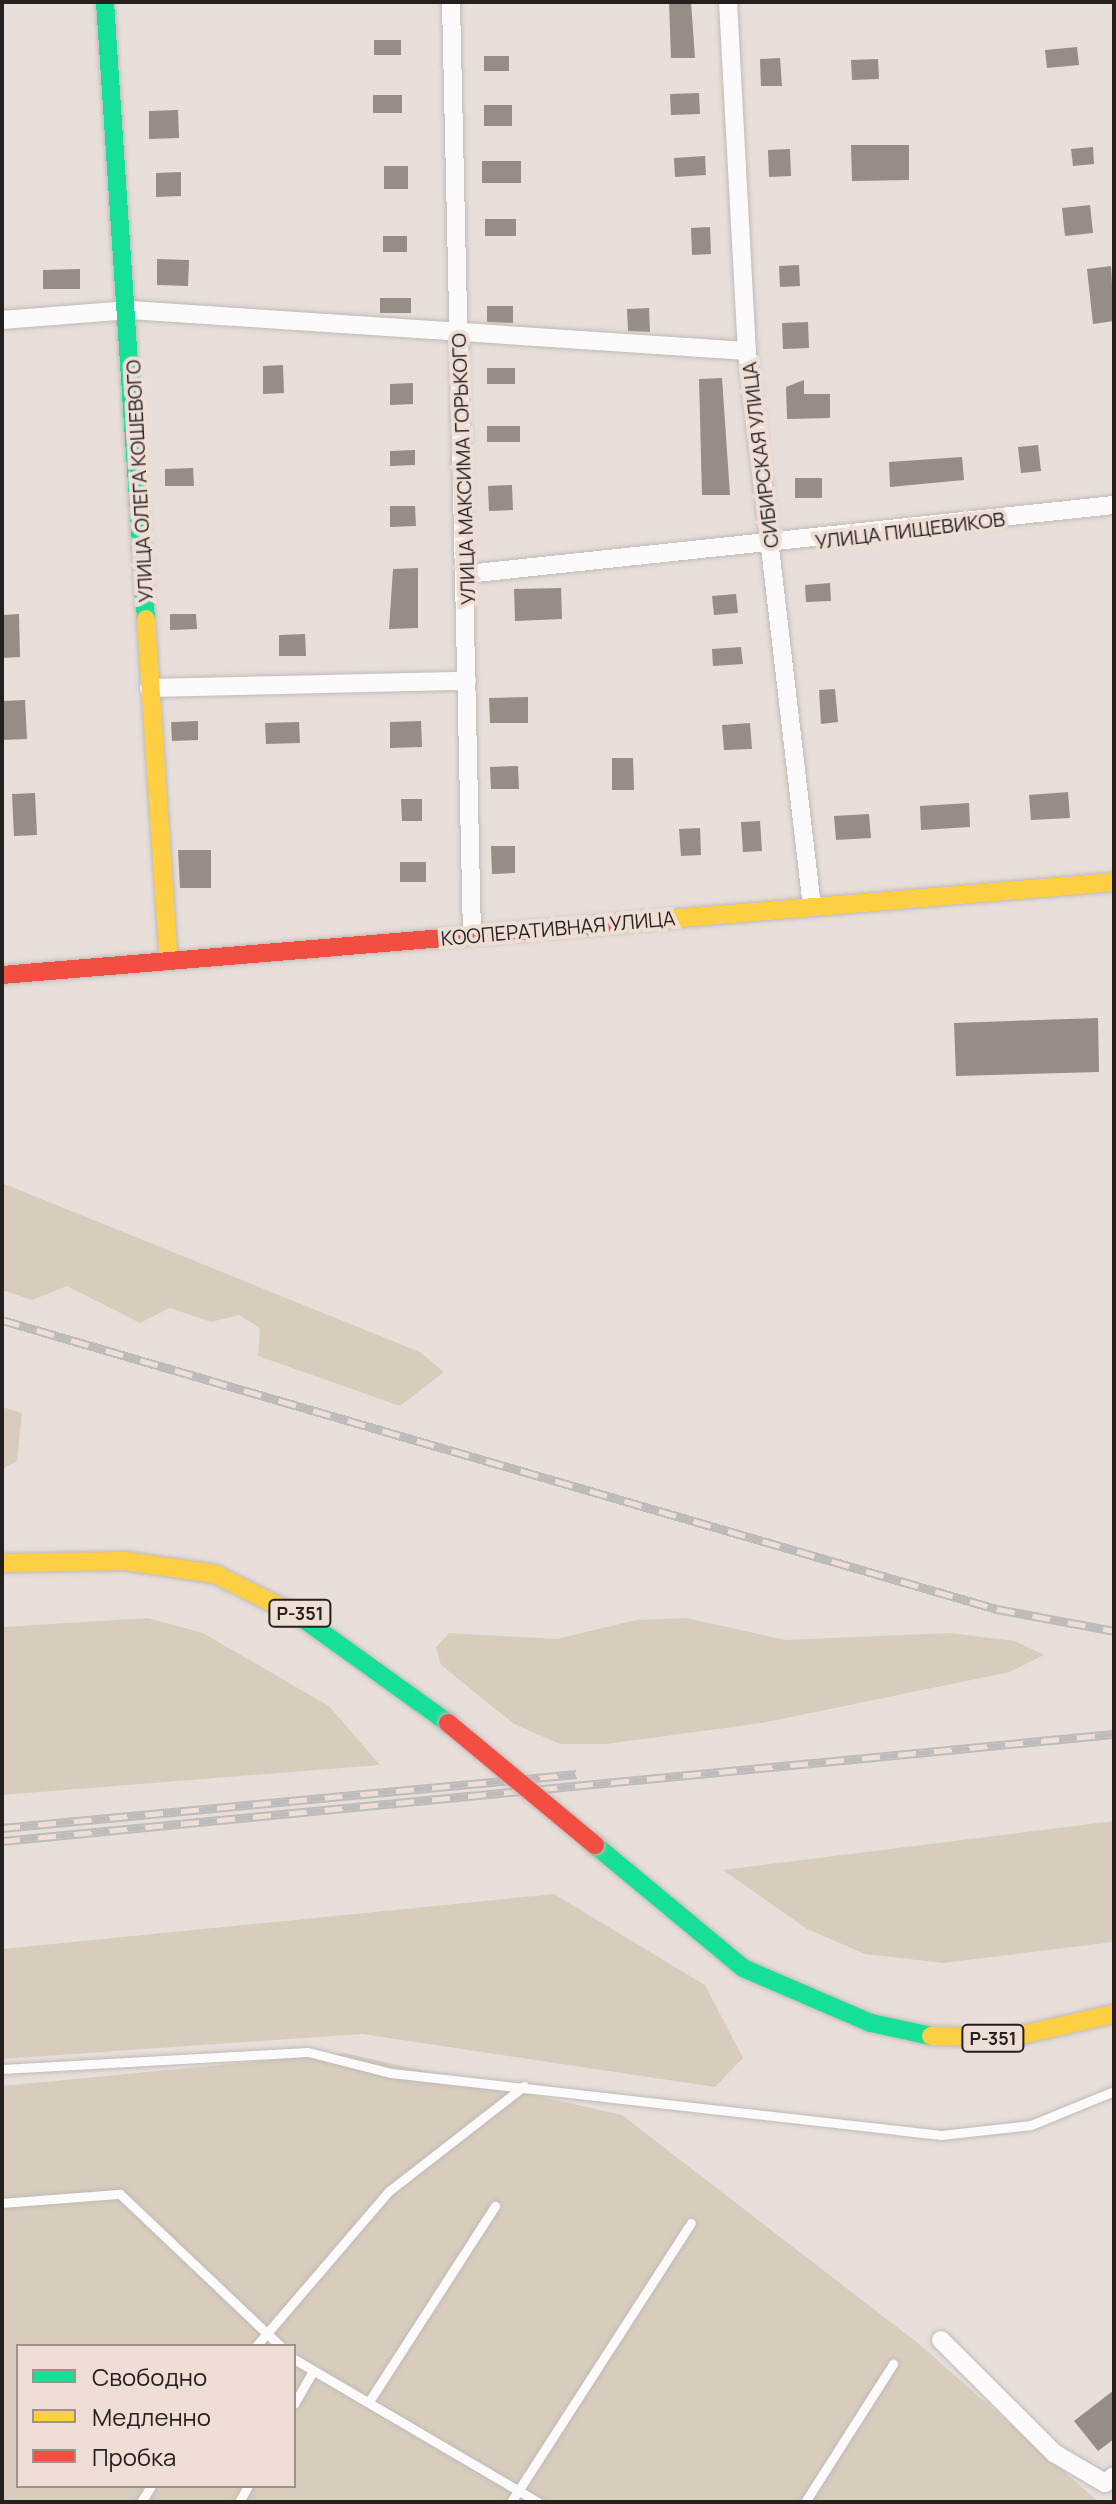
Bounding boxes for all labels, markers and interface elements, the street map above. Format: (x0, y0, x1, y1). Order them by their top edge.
street label: УЛИЦА МАКСИМА ГОРЬКОГО (446, 333, 480, 605)
street label: УЛИЦА ОЛЕГА КОШЕВОГО (121, 359, 157, 603)
street label: СИБИРСКАЯ УЛИЦА (737, 361, 783, 549)
street label: УЛИЦА ПИЩЕВИКОВ (814, 506, 1006, 554)
street label: КООПЕРАТИВНАЯ УЛИЦА (440, 906, 676, 950)
road number: Р-351 (268, 1599, 332, 1627)
road number: Р-351 (961, 2024, 1025, 2052)
legend (16, 2344, 296, 2488)
text: Свободно (92, 2360, 207, 2393)
text: Медленно (92, 2400, 211, 2433)
text: Пробка (92, 2440, 176, 2473)

